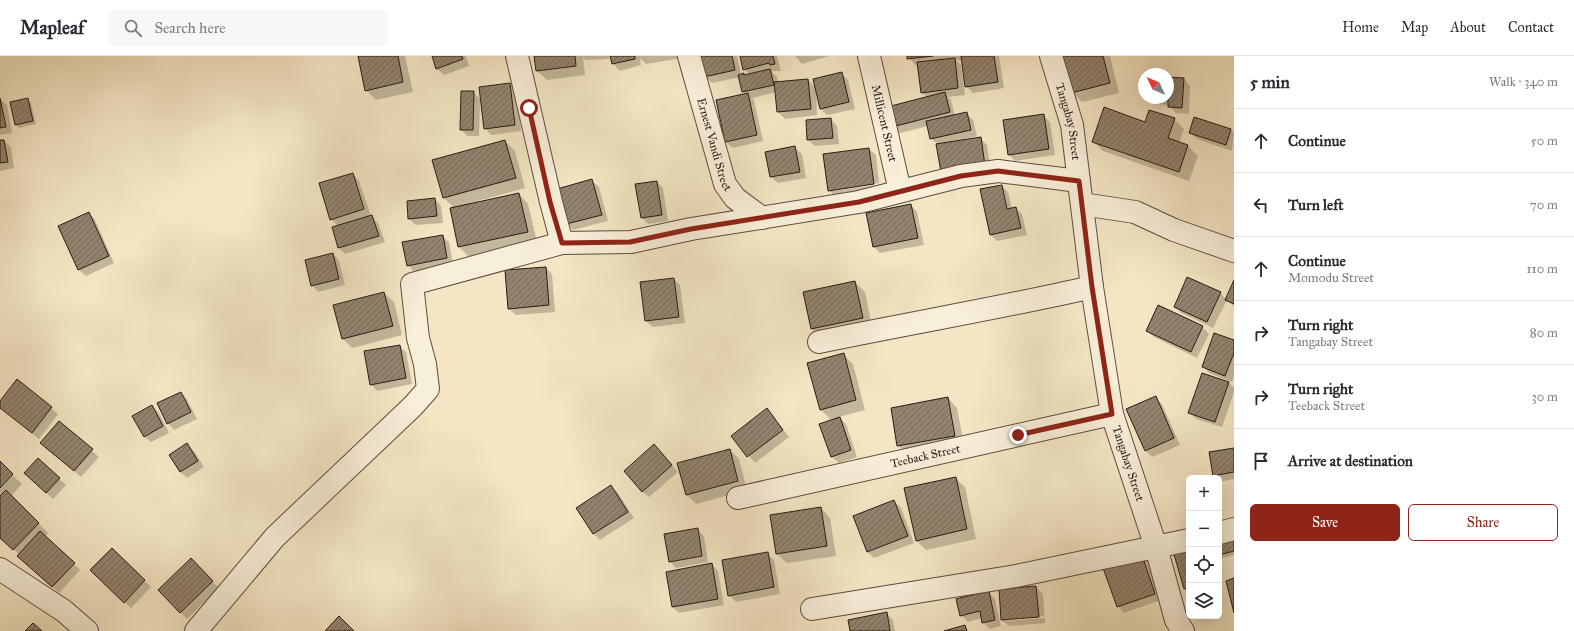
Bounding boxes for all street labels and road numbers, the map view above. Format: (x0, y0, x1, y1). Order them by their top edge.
street label: Tangabay Street (1053, 81, 1083, 162)
street label: Millicent Street (869, 83, 900, 164)
street label: Ernest Vandi Street (694, 96, 735, 195)
street label: Tangabay Street (1109, 424, 1148, 504)
street label: Teeback Street (889, 441, 962, 471)

